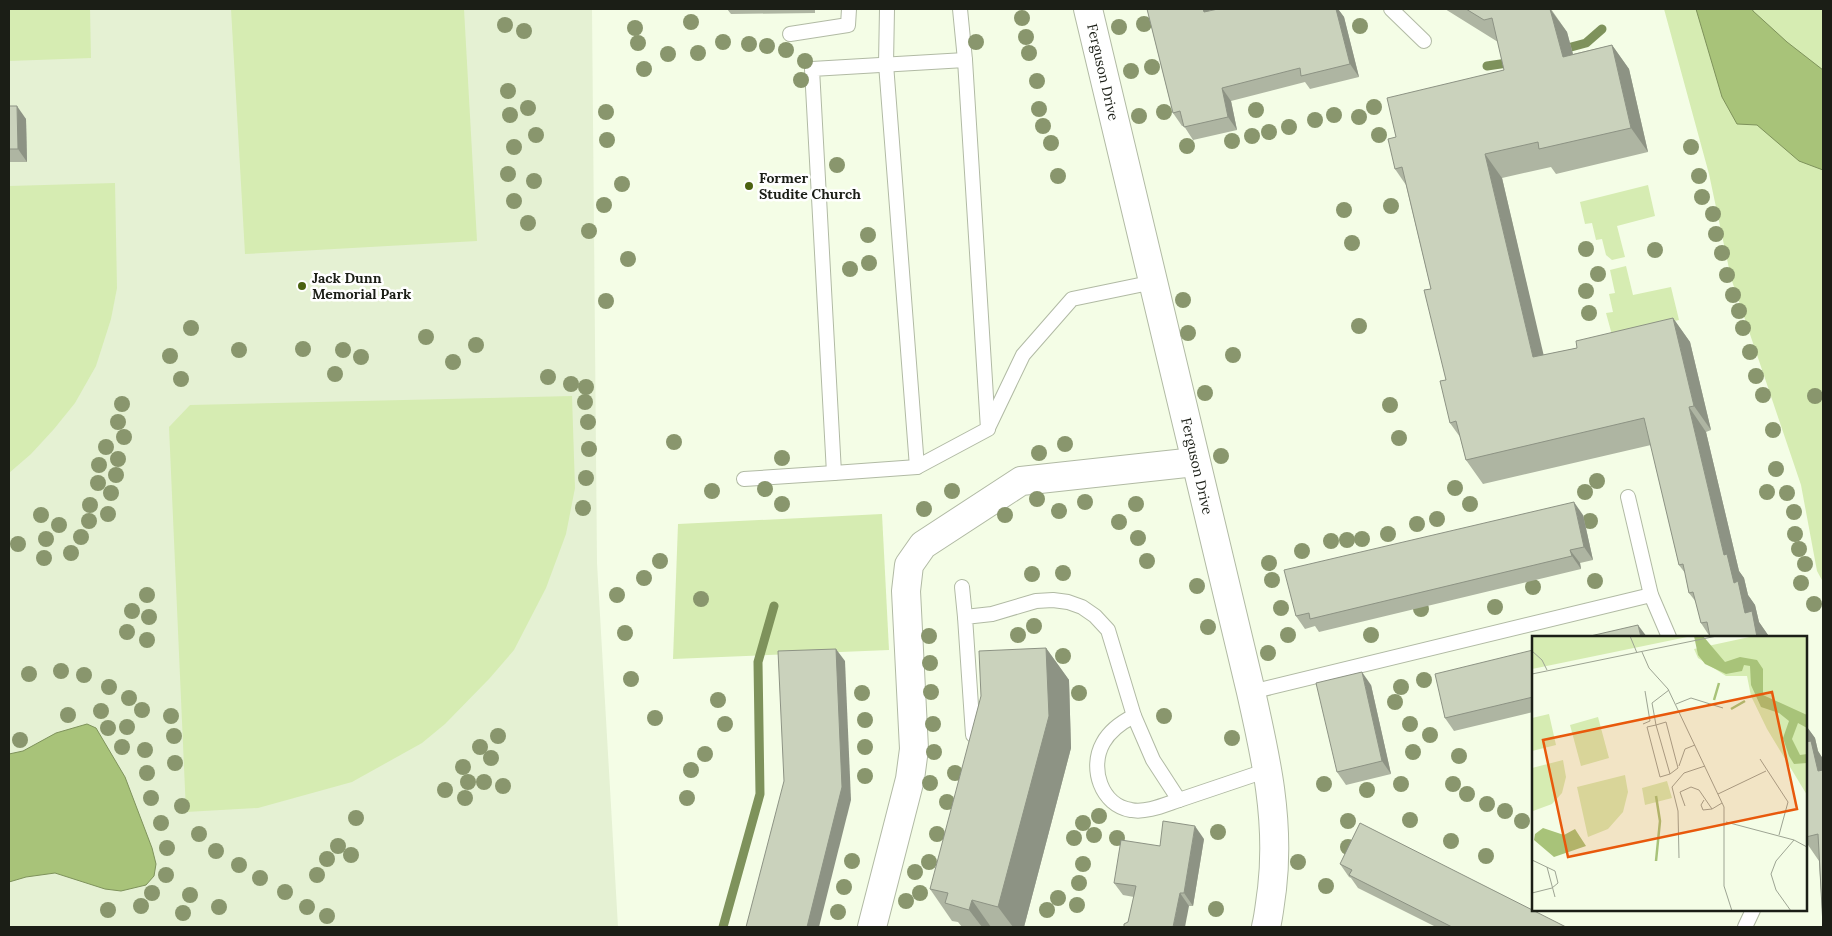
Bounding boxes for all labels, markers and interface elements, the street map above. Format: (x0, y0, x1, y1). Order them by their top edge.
street label: Ferguson Drive (1083, 22, 1123, 123)
place label: Former Studite Church (759, 169, 861, 203)
marker: Former Studite Church (743, 180, 755, 192)
place label: Jack Dunn Memorial Park (312, 269, 412, 303)
marker: Jack Dunn Memorial Park (296, 280, 308, 292)
street label: Ferguson Drive (1177, 416, 1217, 517)
inset map (1532, 636, 1807, 911)

